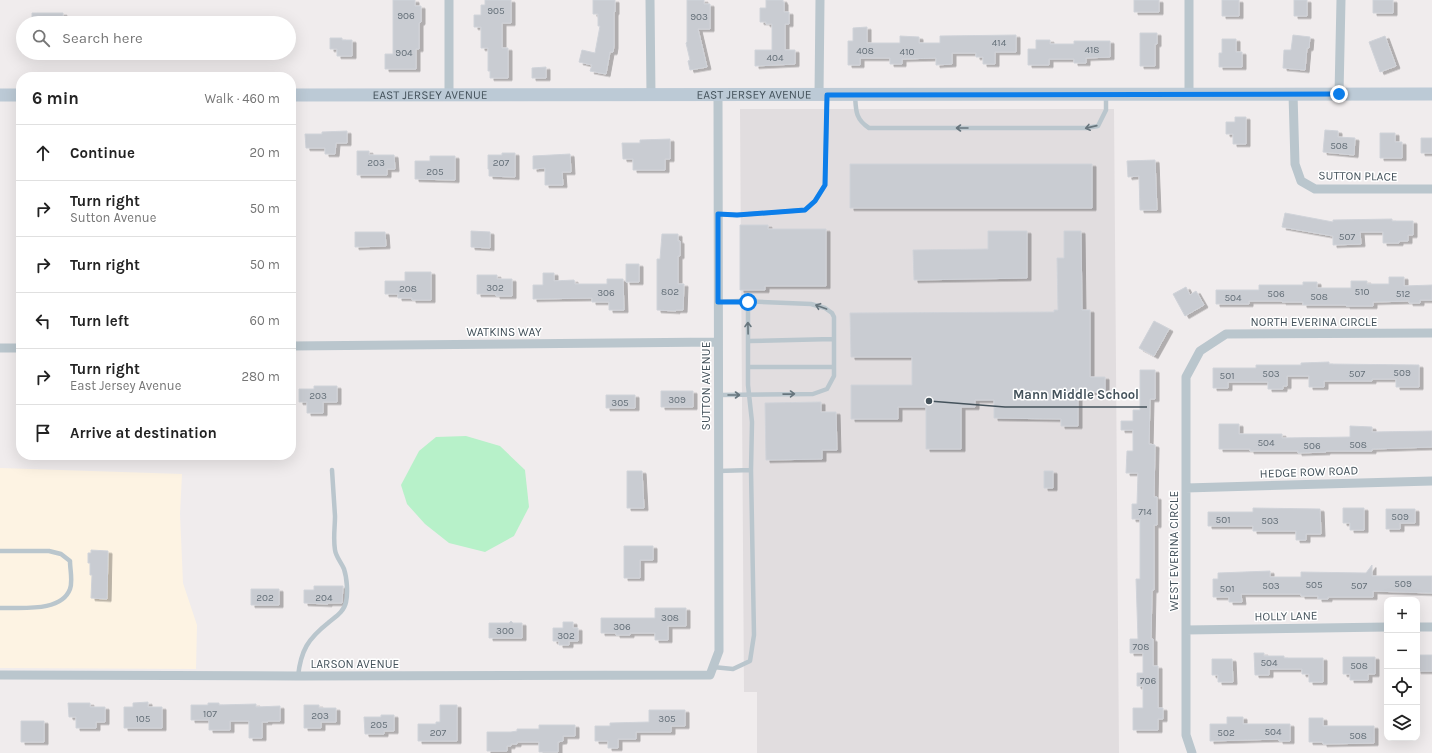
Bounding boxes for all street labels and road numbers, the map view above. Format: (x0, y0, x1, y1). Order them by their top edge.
street label: EAST JERSEY AVENUE (372, 88, 488, 102)
street label: EAST JERSEY AVENUE (696, 88, 812, 102)
street label: SUTTON PLACE (1318, 168, 1398, 184)
street label: NORTH EVERINA CIRCLE (1251, 315, 1377, 329)
street label: WATKINS WAY (466, 325, 542, 339)
street label: SUTTON AVENUE (699, 342, 713, 430)
street label: HEDGE ROW ROAD (1259, 463, 1359, 481)
street label: WEST EVERINA CIRCLE (1167, 491, 1181, 611)
street label: HOLLY LANE (1254, 608, 1318, 624)
street label: LARSON AVENUE (311, 657, 399, 671)

